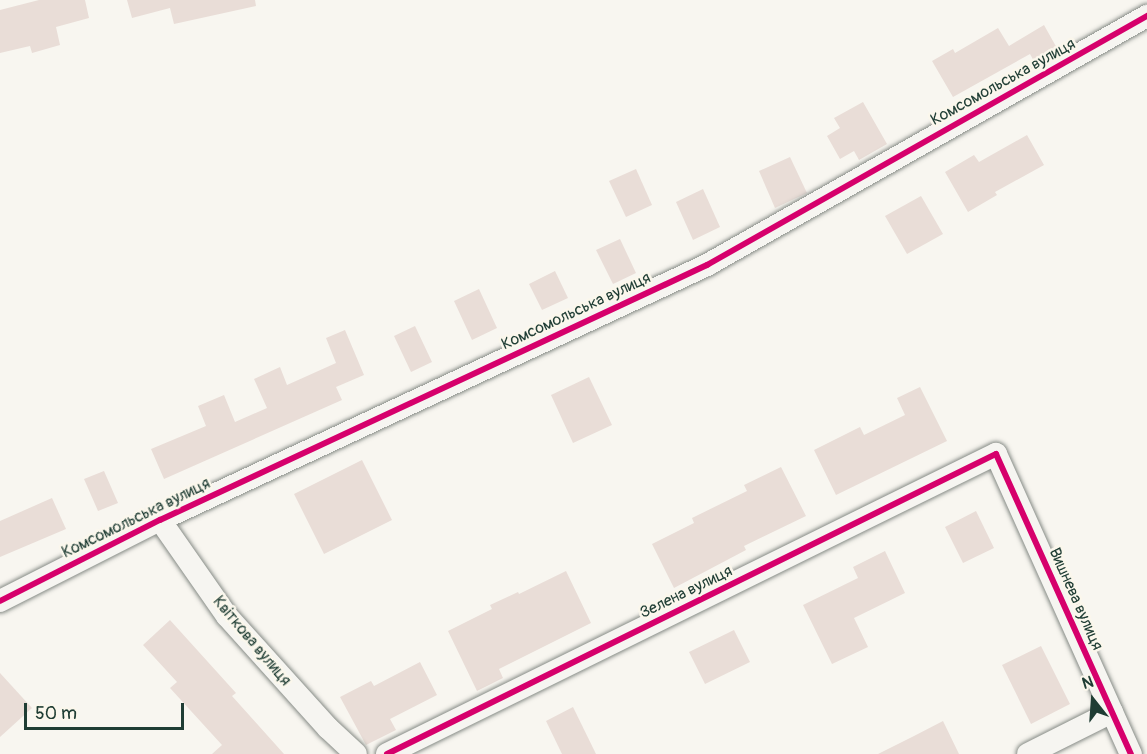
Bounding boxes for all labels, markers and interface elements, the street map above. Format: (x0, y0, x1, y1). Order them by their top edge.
street label: Комсомольська вулиця (927, 34, 1079, 130)
street label: Комсомольська вулиця (498, 268, 654, 354)
street label: Комсомольська вулиця (59, 474, 213, 562)
street label: Вишнева вулиця (1045, 545, 1107, 653)
street label: Зелена вулиця (637, 561, 735, 623)
street label: Квіткова вулиця (209, 592, 295, 690)
north arrow (1063, 670, 1123, 730)
text: N (1080, 672, 1096, 694)
scale bar (27, 691, 188, 729)
text: 50 m (35, 702, 77, 725)

